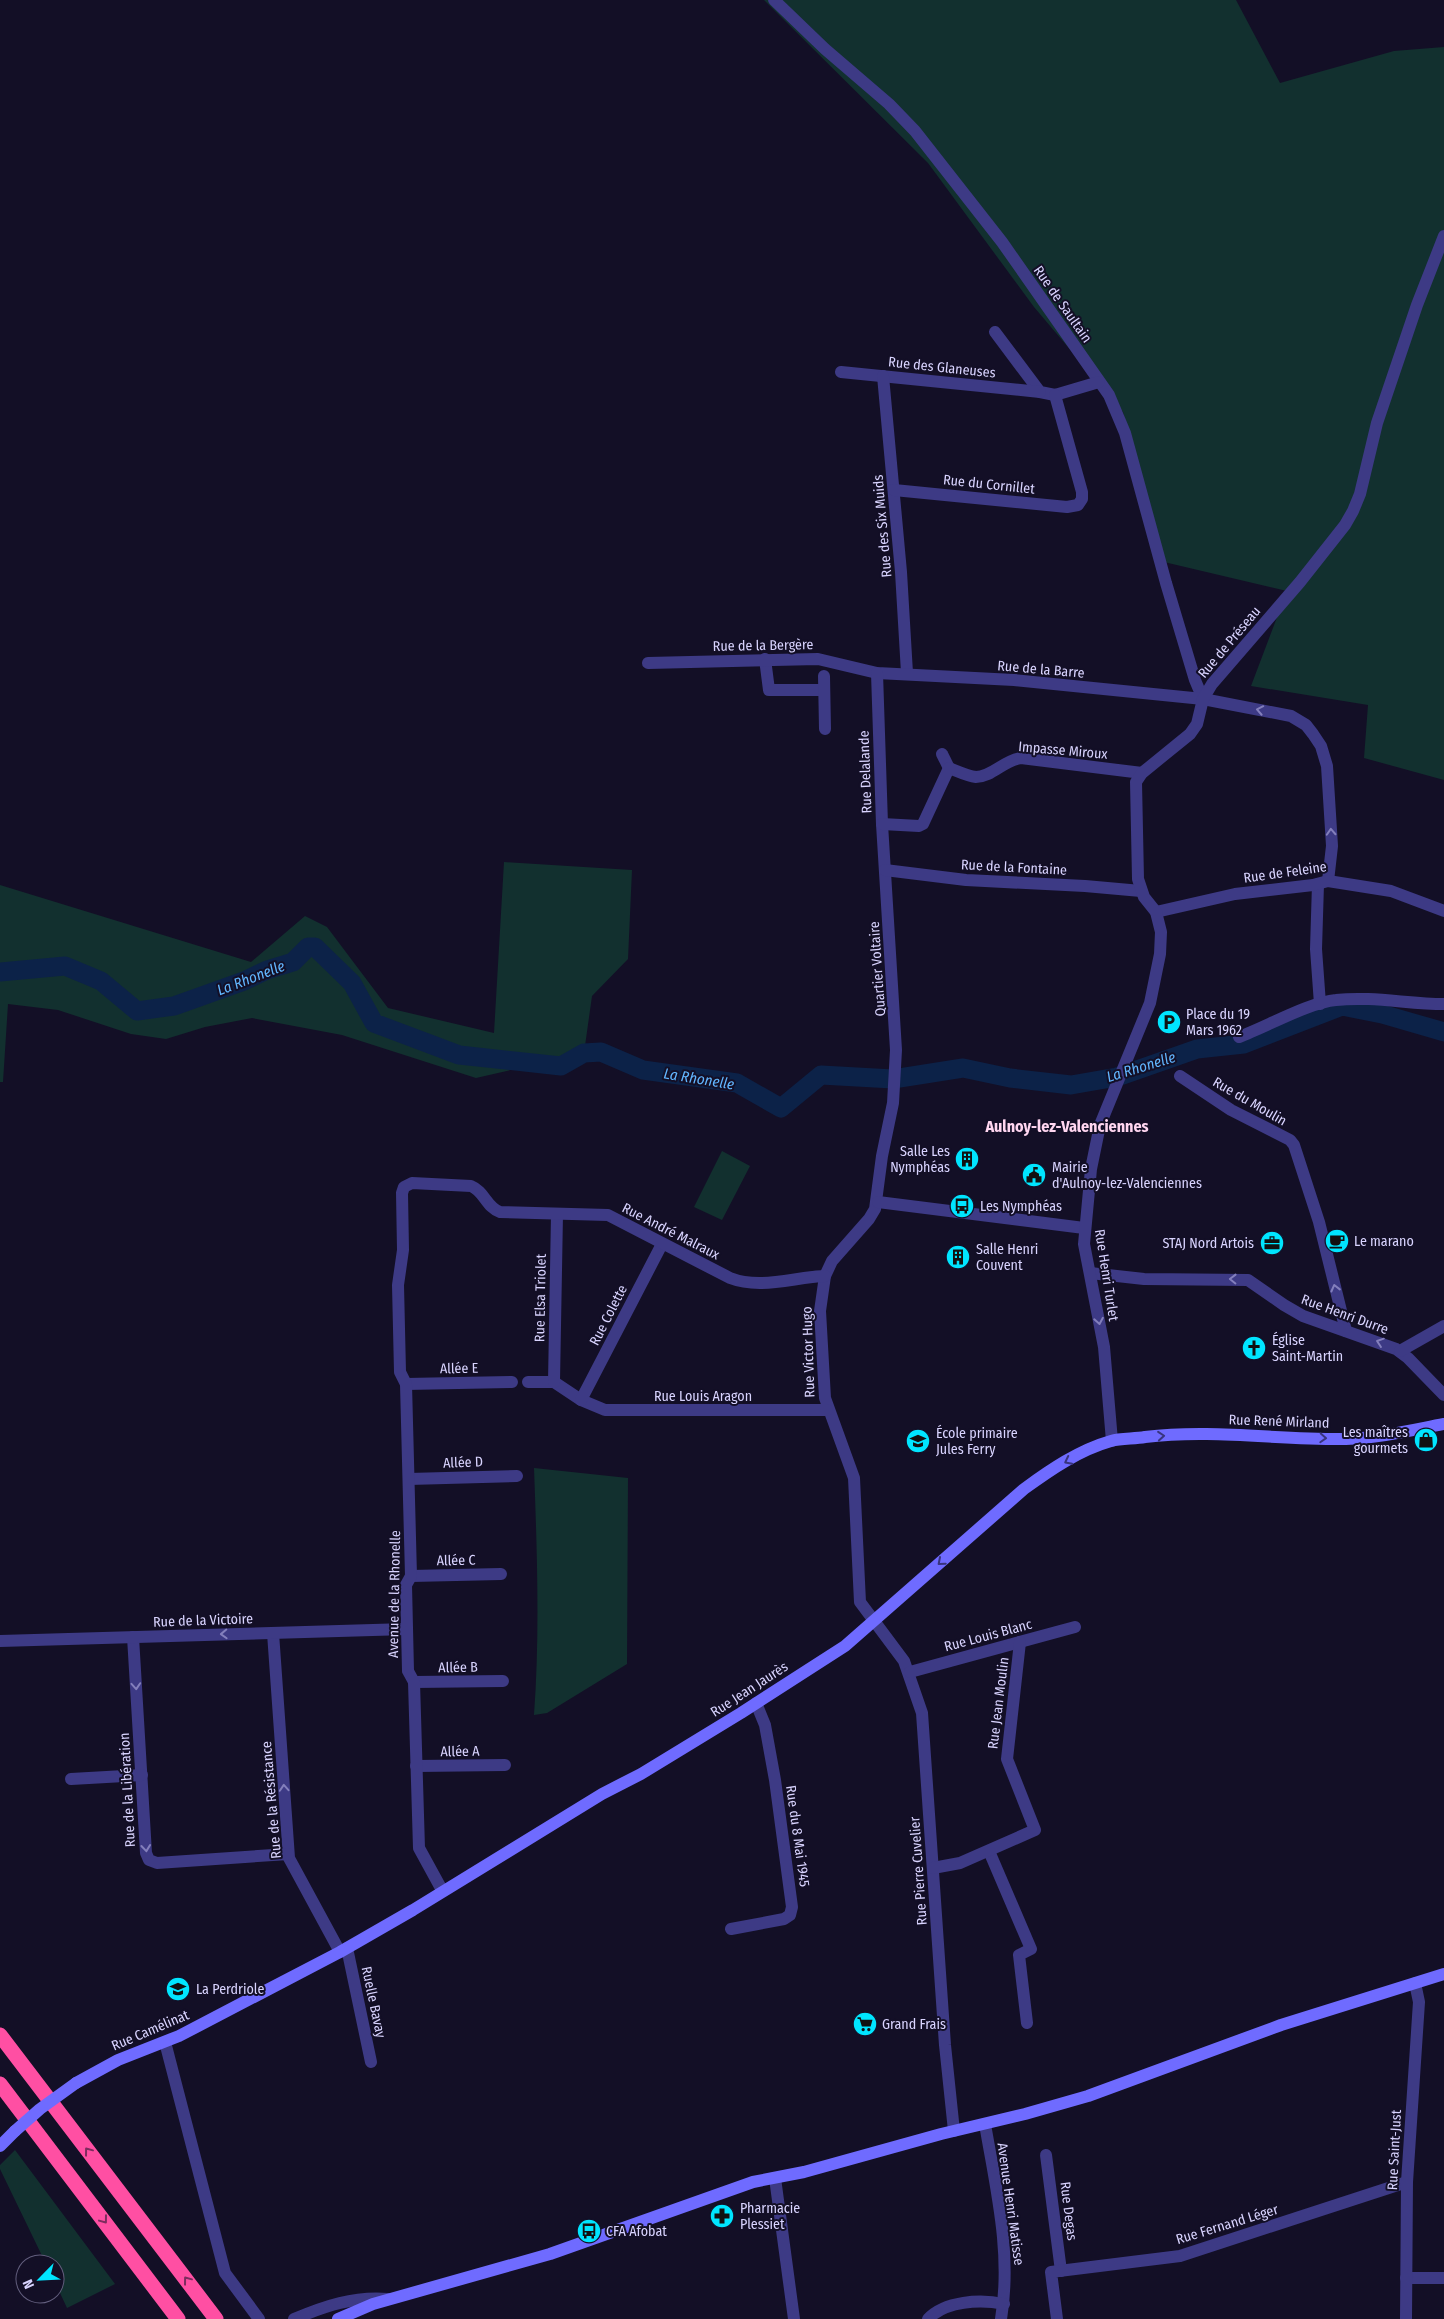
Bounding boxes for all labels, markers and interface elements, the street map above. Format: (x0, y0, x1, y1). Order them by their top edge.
street label: Rue de Saultain (1030, 263, 1095, 346)
street label: Rue des Glaneuses (887, 353, 996, 382)
street label: Rue du Cornillet (942, 471, 1036, 498)
street label: Rue des Six Muids (870, 474, 895, 578)
street label: Rue de Préseau (1194, 603, 1264, 682)
street label: Rue de la Bergère (713, 636, 814, 655)
street label: Rue de la Barre (997, 657, 1085, 682)
one-way arrow (1256, 705, 1264, 716)
street label: Rue Delalande (856, 730, 875, 814)
street label: Impasse Miroux (1018, 738, 1109, 763)
one-way arrow (1326, 828, 1336, 836)
street label: Rue de la Fontaine (961, 856, 1068, 879)
street label: Rue de Feleine (1242, 858, 1328, 887)
street label: Quartier Voltaire (866, 921, 889, 1017)
water label: La Rhonelle (215, 957, 287, 999)
place label: Place du 19 Mars 1962 (1186, 1006, 1250, 1039)
parking icon: Place du 19 Mars 1962 (1156, 1009, 1182, 1035)
water label: La Rhonelle (1104, 1048, 1178, 1086)
water label: La Rhonelle (662, 1065, 736, 1093)
street label: Rue du Moulin (1210, 1073, 1290, 1129)
district label: Aulnoy-lez-Valenciennes (984, 1117, 1149, 1136)
place label: Salle Les Nymphéas (890, 1143, 950, 1176)
building icon: Salle Les Nymphéas (954, 1146, 980, 1172)
place label: Mairie d'Aulnoy-lez-Valenciennes (1052, 1159, 1202, 1192)
public building icon: Mairie d'Aulnoy-lez-Valenciennes (1021, 1162, 1047, 1188)
bus stop icon: Les Nymphéas (949, 1193, 975, 1219)
place label: Les Nymphéas (980, 1198, 1062, 1215)
street label: Rue André Malraux (619, 1200, 723, 1264)
street label: Rue Henri Turlet (1091, 1228, 1122, 1323)
cafe icon: Le marano (1324, 1228, 1350, 1254)
office icon: STAJ Nord Artois (1259, 1230, 1285, 1256)
place label: Le marano (1354, 1233, 1414, 1250)
place label: STAJ Nord Artois (1162, 1235, 1254, 1252)
place label: Salle Henri Couvent (976, 1241, 1038, 1274)
building icon: Salle Henri Couvent (945, 1244, 971, 1270)
street label: Rue Elsa Triolet (531, 1253, 550, 1342)
one-way arrow (1229, 1274, 1236, 1284)
street label: Rue Colette (586, 1282, 631, 1348)
one-way arrow (1331, 1285, 1341, 1293)
street label: Rue Henri Durre (1299, 1291, 1391, 1338)
street label: Rue Victor Hugo (798, 1306, 819, 1398)
one-way arrow (1093, 1316, 1104, 1325)
place label: Église Saint-Martin (1272, 1331, 1343, 1365)
church icon: Église Saint-Martin (1241, 1335, 1267, 1361)
one-way arrow (1376, 1338, 1384, 1348)
street label: Allée E (440, 1360, 479, 1377)
street label: Rue Louis Aragon (654, 1388, 752, 1405)
street label: Rue René Mirland (1228, 1411, 1330, 1432)
place label: École primaire Jules Ferry (936, 1424, 1018, 1458)
place label: Les maîtres gourmets (1343, 1424, 1408, 1457)
shop icon: Les maîtres gourmets (1413, 1427, 1439, 1453)
school or university icon: École primaire Jules Ferry (905, 1428, 931, 1454)
one-way arrow (1157, 1430, 1165, 1441)
one-way arrow (1319, 1433, 1327, 1444)
street label: Allée D (443, 1453, 483, 1472)
one-way arrow (1064, 1455, 1073, 1465)
street label: Avenue de la Rhonelle (385, 1530, 404, 1658)
street label: Allée C (436, 1552, 476, 1569)
one-way arrow (938, 1557, 947, 1566)
street label: Rue de la Victoire (153, 1610, 253, 1631)
street label: Rue Louis Blanc (942, 1616, 1034, 1655)
one-way arrow (220, 1629, 228, 1640)
street label: Rue Jean Moulin (984, 1656, 1013, 1750)
street label: Rue Jean Jaurès (707, 1658, 791, 1721)
street label: Allée B (438, 1659, 478, 1676)
one-way arrow (131, 1682, 142, 1690)
street label: Rue de la Libération (116, 1732, 139, 1848)
street label: Rue de la Résistance (258, 1740, 285, 1859)
street label: Allée A (440, 1743, 480, 1760)
one-way arrow (278, 1783, 289, 1791)
street label: Rue du 8 Mai 1945 (782, 1784, 813, 1888)
street label: Rue Pierre Cuvelier (906, 1816, 931, 1926)
one-way arrow (140, 1844, 151, 1852)
street label: Ruelle Bavay (358, 1965, 390, 2040)
school or university icon: La Perdriole (165, 1976, 191, 2002)
place label: La Perdriole (196, 1981, 264, 1998)
street label: Rue Camélinat (109, 2006, 192, 2054)
supermarket icon: Grand Frais (852, 2011, 878, 2037)
place label: Grand Frais (882, 2016, 946, 2033)
street label: Rue Saint-Just (1384, 2109, 1405, 2191)
street label: Avenue Henri Matisse (993, 2142, 1028, 2266)
one-way arrow (85, 2147, 94, 2157)
street label: Rue Degas (1056, 2181, 1081, 2242)
place label: Pharmacie Plessiet (740, 2200, 800, 2233)
street label: Rue Fernand Léger (1174, 2201, 1280, 2248)
pharmacy icon: Pharmacie Plessiet (709, 2203, 735, 2229)
one-way arrow (98, 2214, 107, 2224)
bus stop icon: CFA Afobat (576, 2218, 602, 2244)
place label: CFA Afobat (606, 2223, 667, 2240)
north arrow (15, 2254, 65, 2304)
text: N (19, 2277, 38, 2291)
one-way arrow (184, 2277, 192, 2286)

